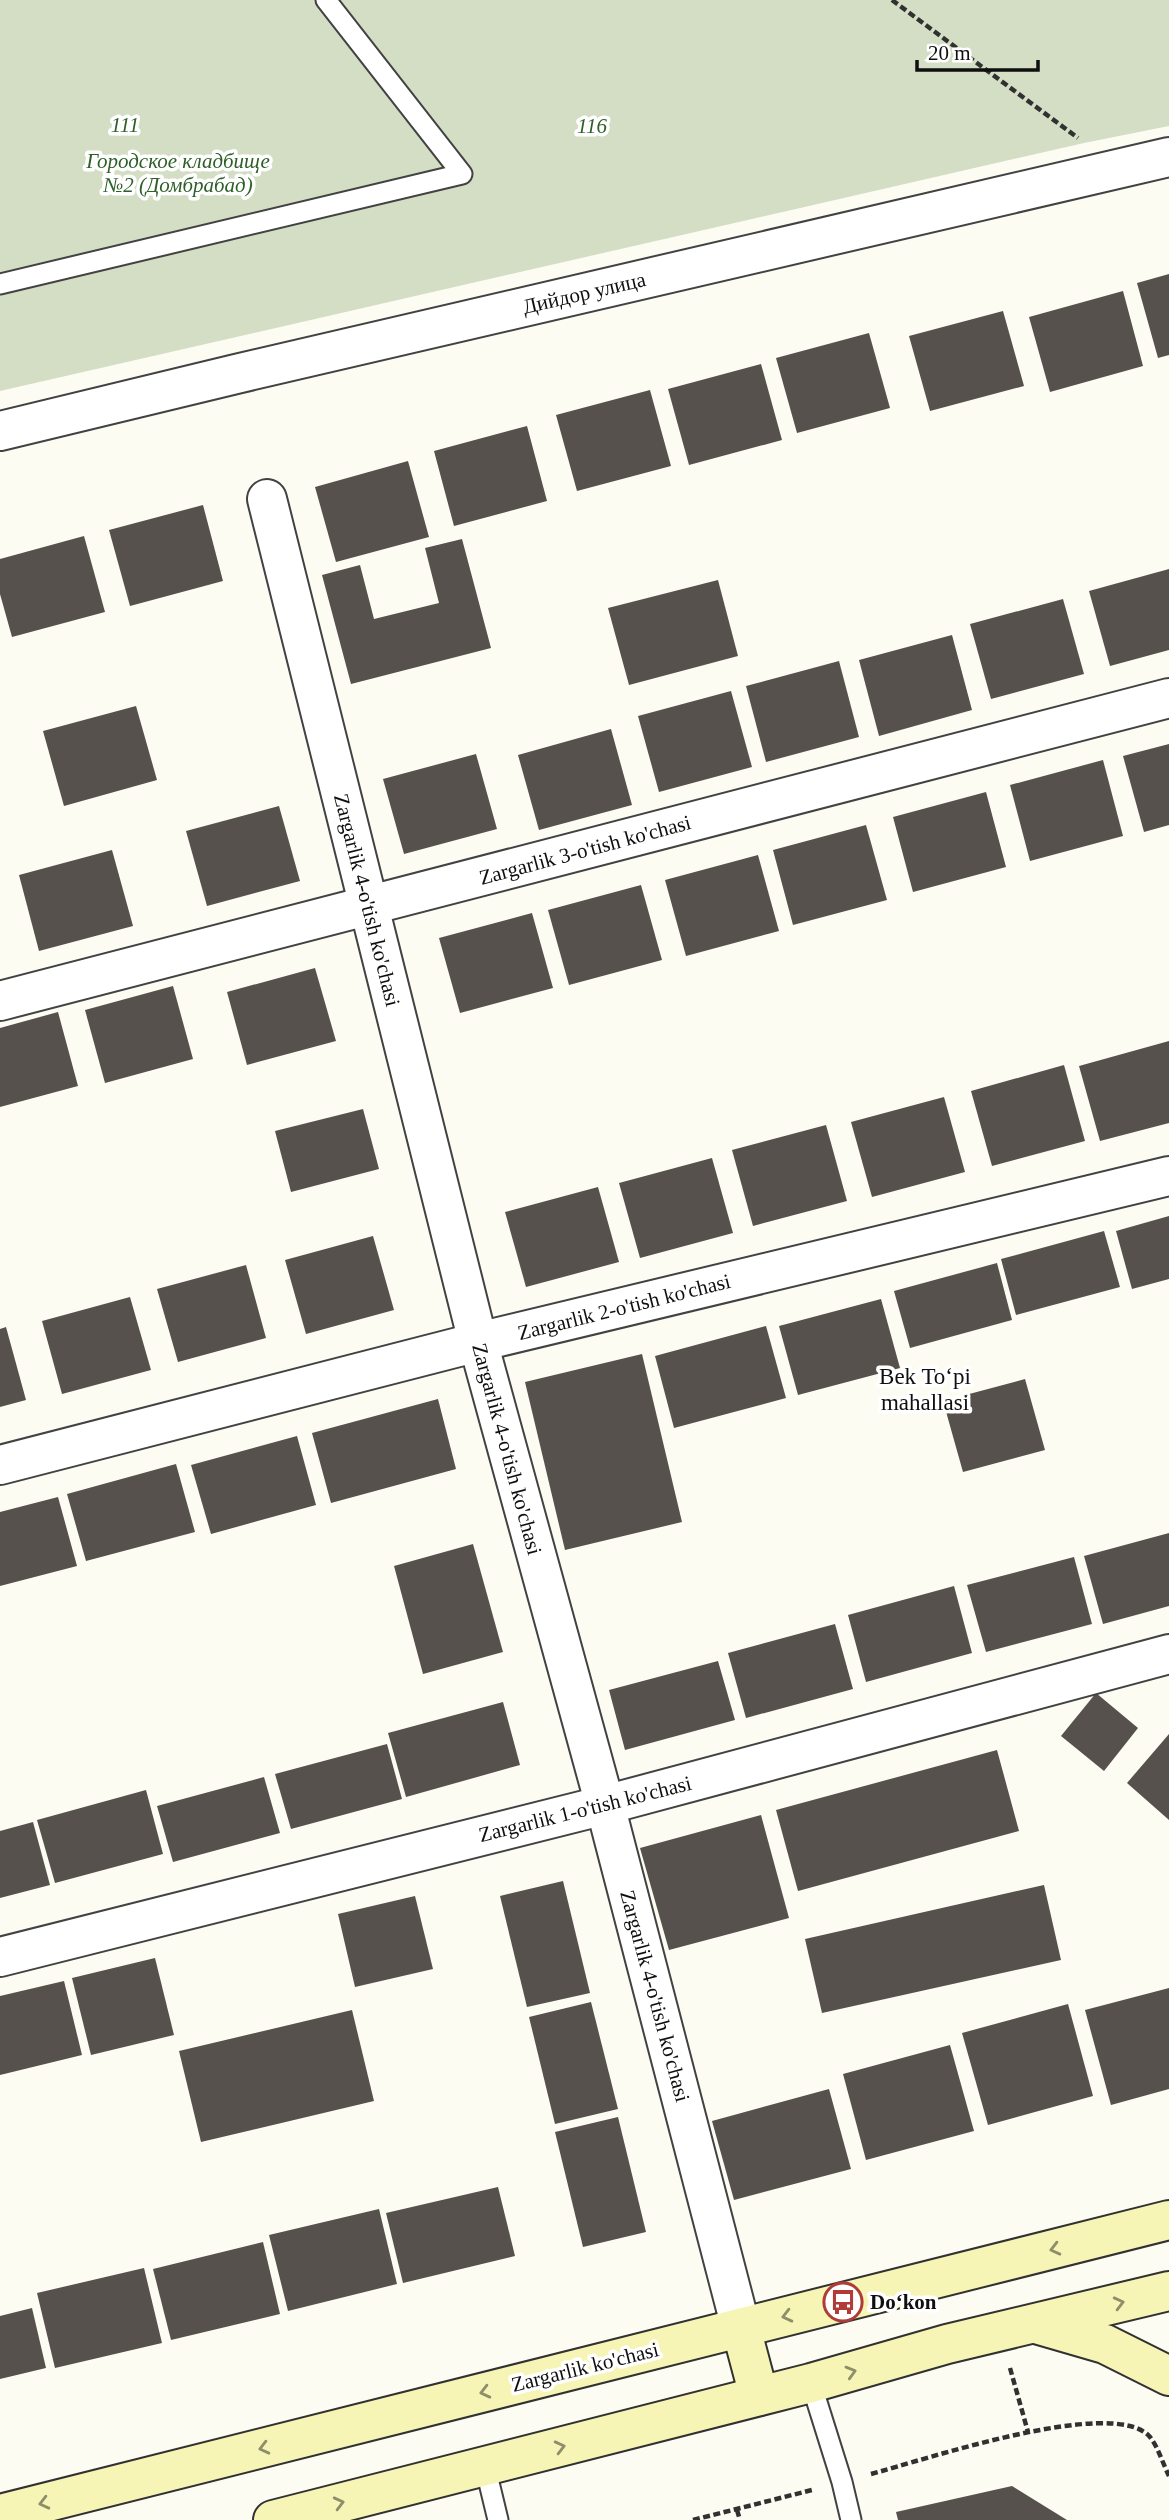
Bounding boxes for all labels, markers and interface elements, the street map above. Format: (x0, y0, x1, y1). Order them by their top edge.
scale bar (917, 28, 1038, 72)
text: 20 m (928, 41, 971, 65)
park label: 111 (111, 113, 139, 137)
park label: 116 (577, 114, 607, 138)
park label: Городское кладбище №2 (Домбрабад) (85, 149, 270, 197)
street label: Дийдор улица (520, 267, 649, 319)
street label: Zargarlik 4-o'tish ko'chasi (329, 791, 405, 1009)
street label: Zargarlik 3-o'tish ko'chasi (476, 810, 694, 890)
street label: Zargarlik 2-o'tish ko'chasi (515, 1269, 733, 1345)
street label: Zargarlik 4-o'tish ko'chasi (467, 1340, 547, 1558)
district label: Bek Toʻpi mahallasi (879, 1364, 971, 1415)
street label: Zargarlik 1-o'tish ko'chasi (476, 1771, 694, 1847)
street label: Zargarlik 4-o'tish ko'chasi (615, 1887, 695, 2105)
one-way arrow (1049, 2241, 1061, 2255)
bus stop icon: Doʻkon (822, 2281, 864, 2323)
place label: Doʻkon (870, 2290, 937, 2314)
one-way arrow (1113, 2297, 1125, 2311)
one-way arrow (781, 2308, 793, 2322)
street label: Zargarlik ko'chasi (509, 2337, 661, 2397)
one-way arrow (845, 2365, 857, 2380)
one-way arrow (479, 2384, 491, 2398)
one-way arrow (259, 2440, 271, 2454)
one-way arrow (554, 2441, 566, 2455)
one-way arrow (38, 2495, 50, 2509)
one-way arrow (333, 2497, 345, 2511)

